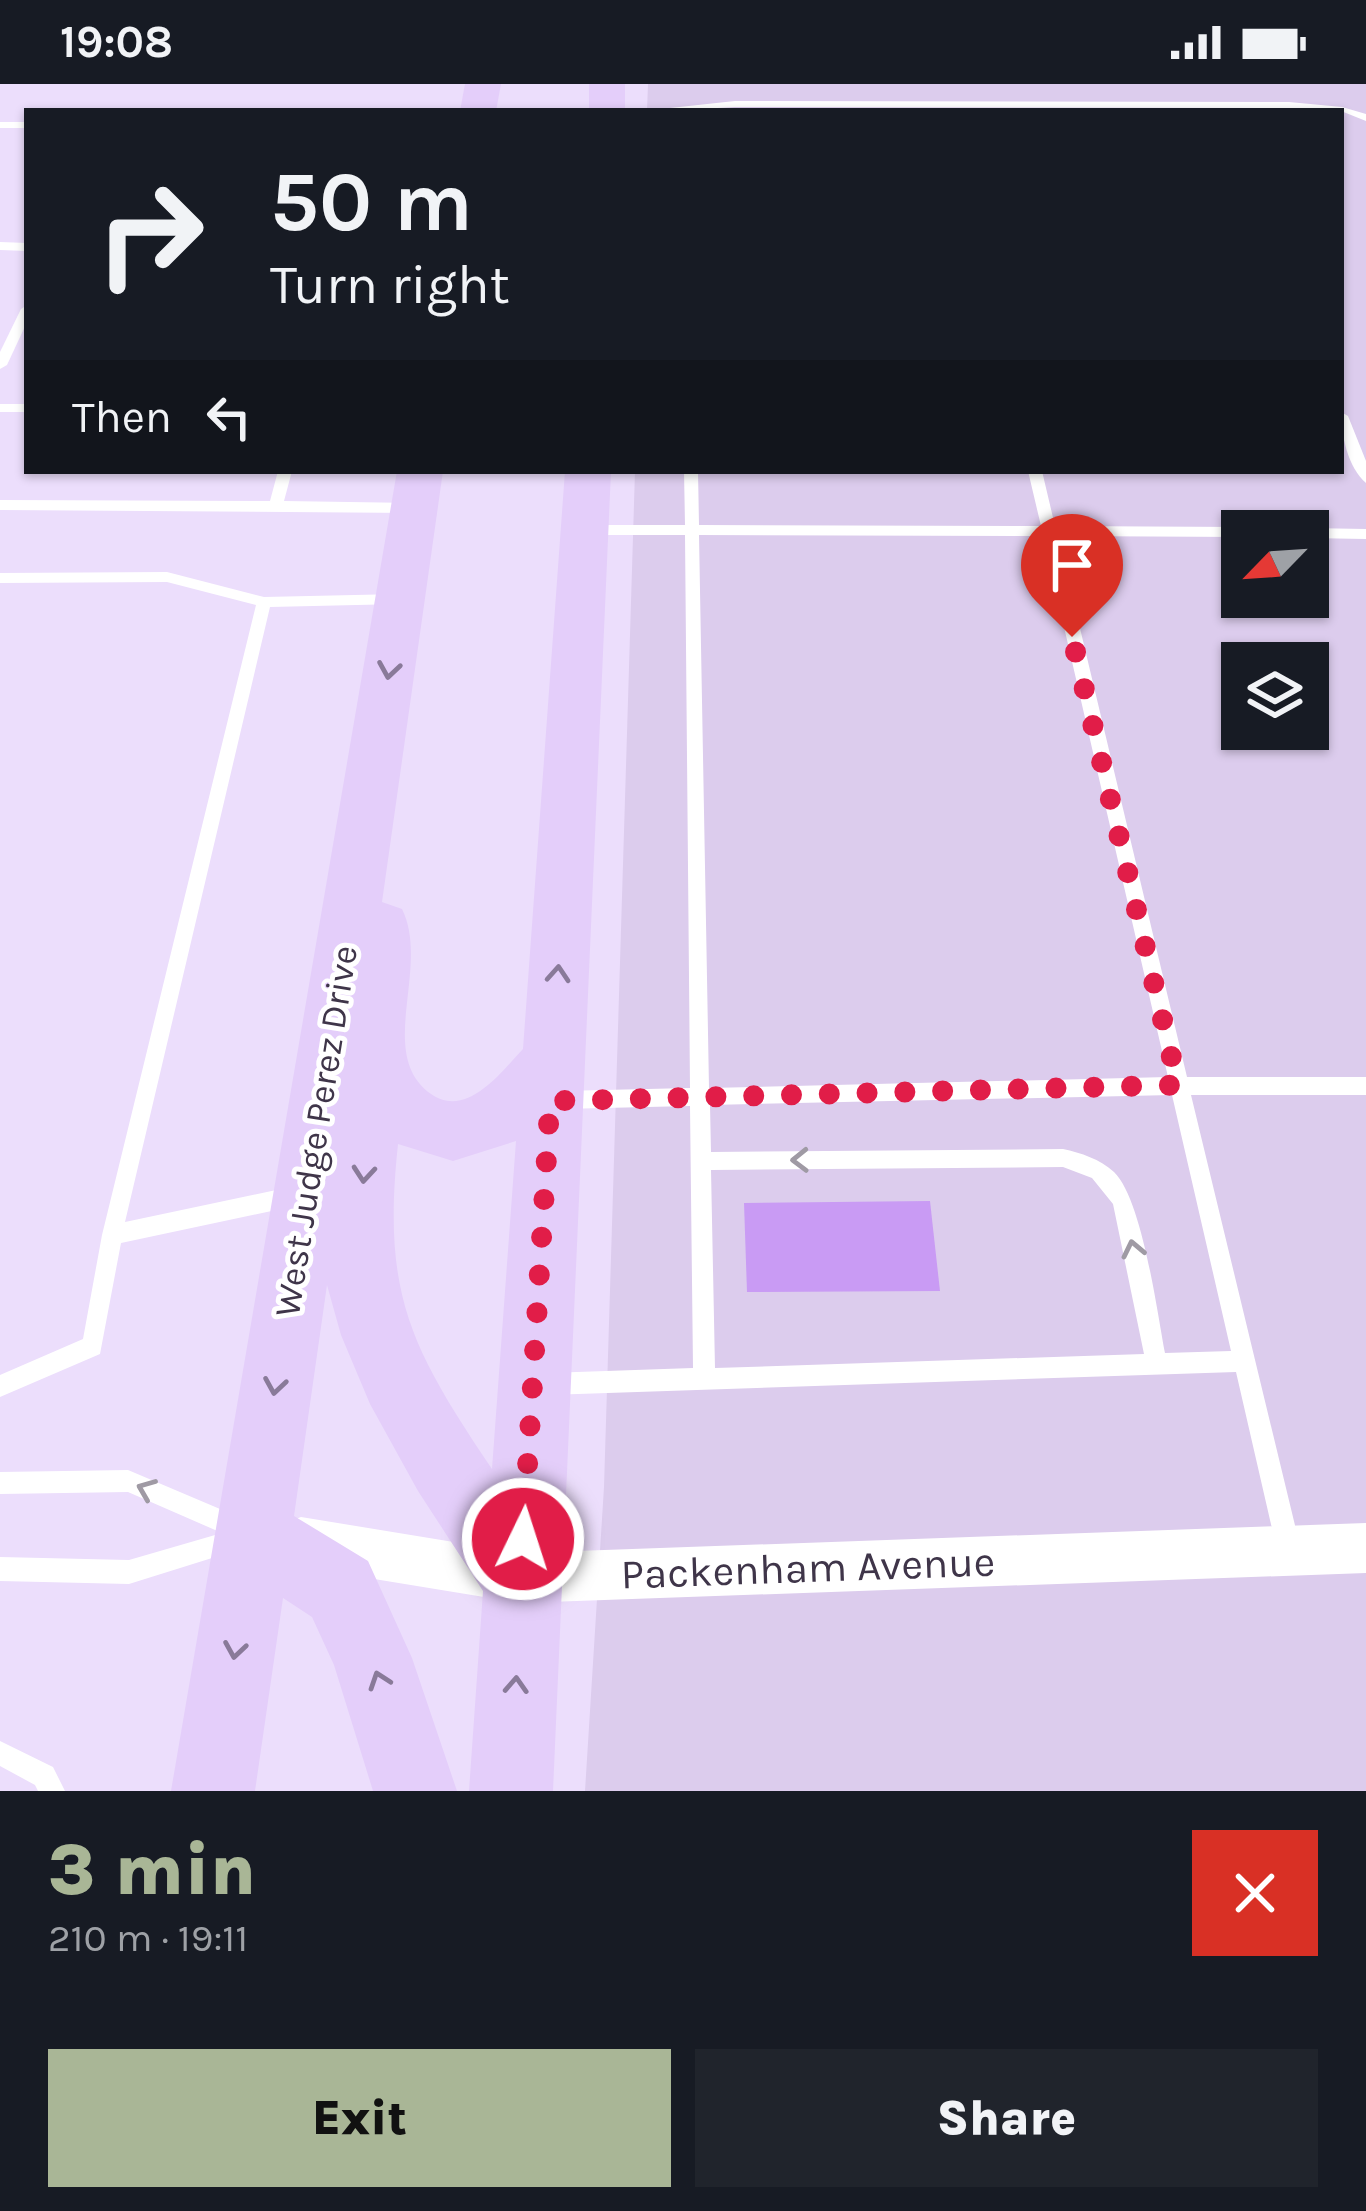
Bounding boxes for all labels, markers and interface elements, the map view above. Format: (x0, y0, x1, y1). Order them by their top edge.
text: 19:08 (60, 16, 173, 68)
text: 50 m (270, 153, 473, 251)
icon: right (72, 156, 228, 312)
text: Turn right (270, 253, 510, 317)
icon: left (196, 384, 262, 450)
text: Then (72, 391, 172, 443)
north arrow (1221, 510, 1329, 618)
map controls (1221, 510, 1329, 750)
pin (1021, 514, 1123, 637)
icon: arrive (1039, 532, 1105, 598)
button: layers (1221, 642, 1329, 750)
one-way arrow (377, 660, 403, 679)
street label: West Judge Perez Drive (266, 942, 366, 1320)
one-way arrow (545, 964, 571, 983)
one-way arrow (790, 1147, 809, 1173)
one-way arrow (352, 1165, 377, 1184)
one-way arrow (1121, 1240, 1146, 1260)
one-way arrow (263, 1376, 288, 1396)
position arrow (460, 1476, 586, 1602)
one-way arrow (136, 1479, 157, 1503)
street label: Packenham Avenue (620, 1536, 996, 1600)
one-way arrow (223, 1640, 249, 1660)
one-way arrow (369, 1671, 393, 1692)
one-way arrow (503, 1675, 529, 1694)
text: 3 min (48, 1828, 256, 1912)
button: close (1192, 1830, 1318, 1956)
text: 210 m · 19:11 (48, 1915, 248, 1961)
button: Exit (48, 2049, 671, 2187)
button: Share (695, 2049, 1318, 2187)

